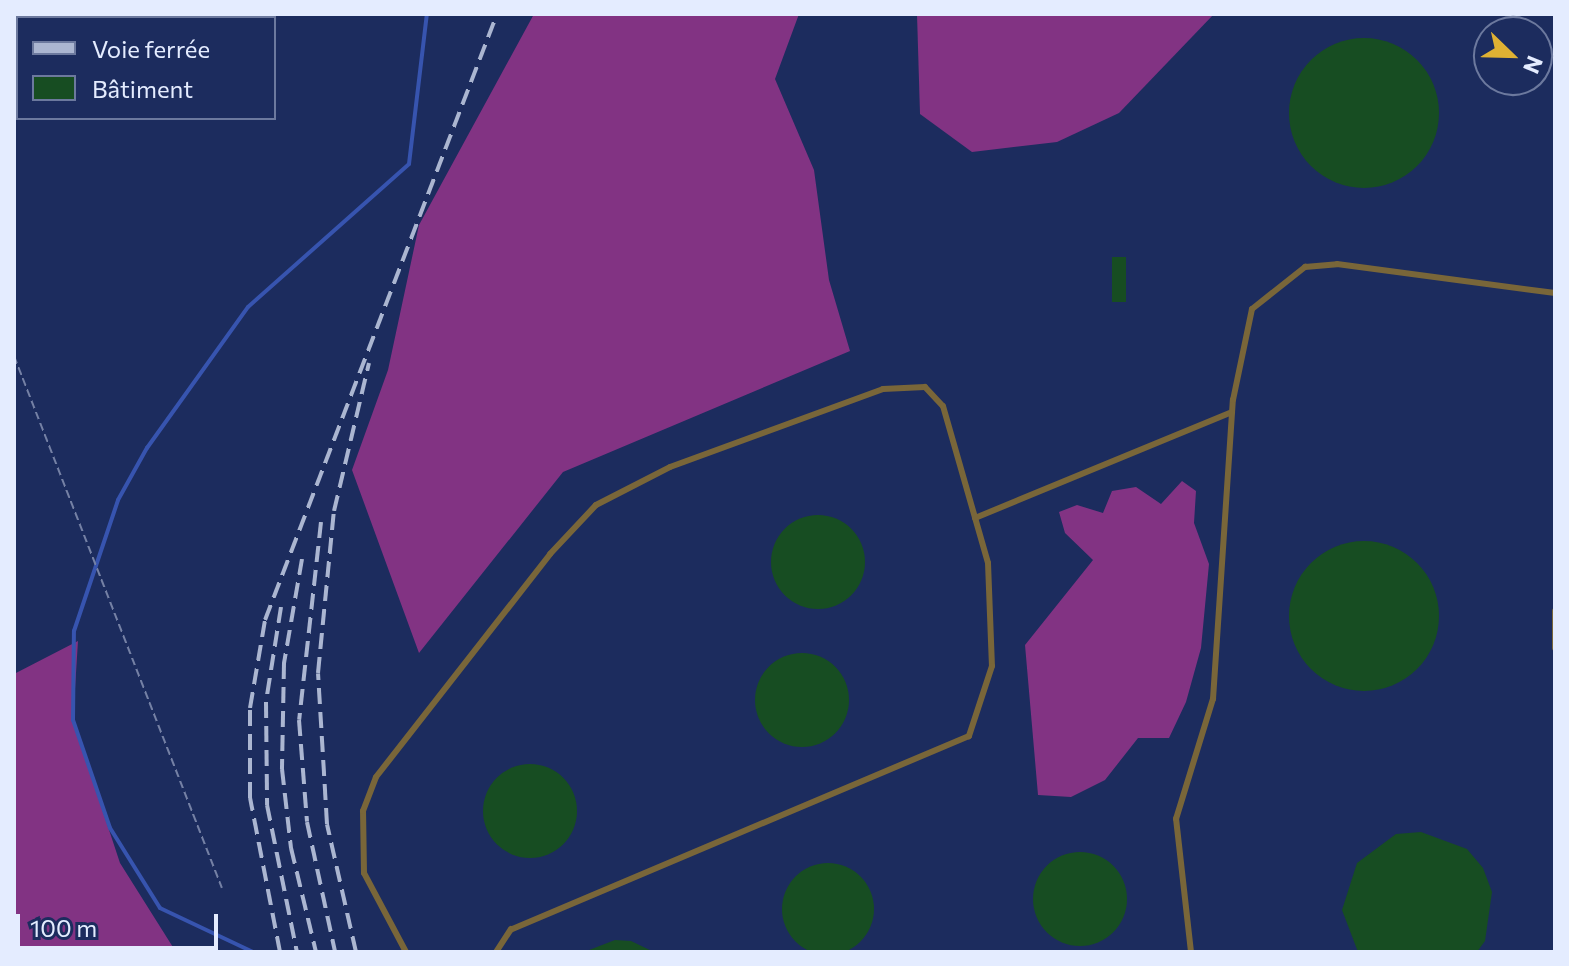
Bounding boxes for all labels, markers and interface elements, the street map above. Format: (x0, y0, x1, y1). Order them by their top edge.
legend (16, 16, 276, 120)
north arrow (1473, 16, 1553, 96)
text: Voie ferrée (92, 34, 210, 63)
text: N (1518, 52, 1549, 78)
text: Bâtiment (92, 74, 193, 103)
scale bar (20, 898, 222, 948)
text: 100 m (30, 913, 97, 942)

